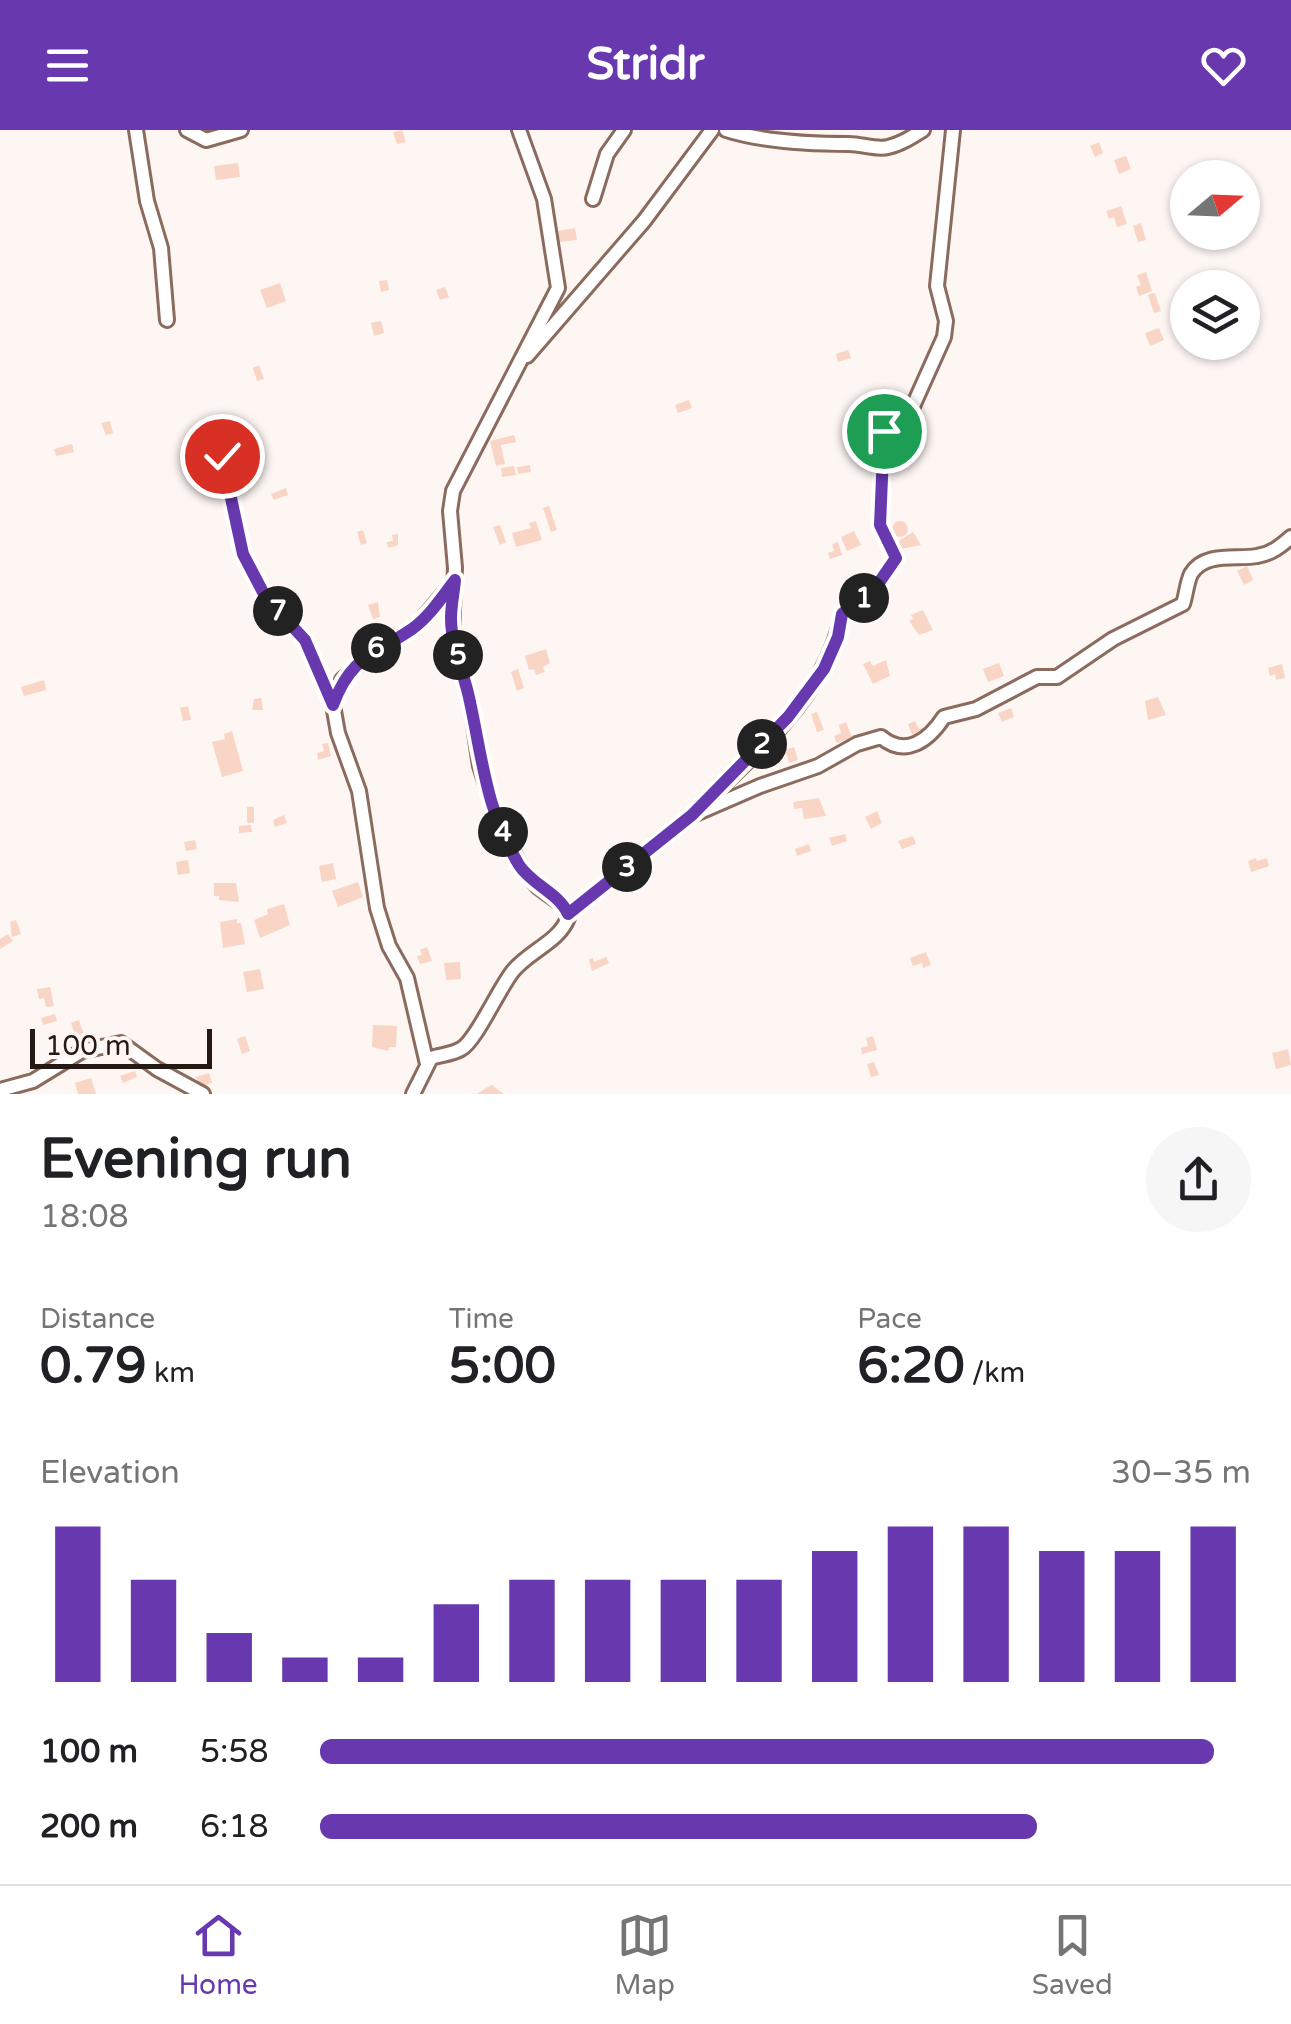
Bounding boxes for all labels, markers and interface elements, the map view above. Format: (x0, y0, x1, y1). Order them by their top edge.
icon: menu (40, 38, 95, 93)
text: Stridr (587, 38, 705, 92)
icon: heart (1196, 38, 1251, 93)
north arrow (1170, 160, 1260, 250)
map controls (1170, 160, 1260, 360)
button: layers (1170, 270, 1260, 360)
pin (842, 389, 927, 474)
icon: arrive (857, 404, 912, 459)
pin (180, 414, 265, 499)
icon: check (195, 429, 250, 484)
pin: 1 (839, 573, 889, 623)
text: 1 (855, 581, 873, 615)
pin: 7 (253, 586, 303, 636)
text: 7 (269, 594, 287, 628)
pin: 6 (351, 623, 401, 673)
pin: 5 (433, 630, 483, 680)
text: 6 (367, 631, 385, 665)
text: 5 (449, 638, 467, 672)
pin: 2 (737, 719, 787, 769)
text: 2 (753, 727, 771, 761)
pin: 4 (478, 807, 528, 857)
text: 4 (494, 815, 512, 849)
pin: 3 (602, 842, 652, 892)
text: 3 (618, 850, 636, 884)
scale bar (30, 1024, 212, 1068)
text: 100 m (45, 1029, 131, 1063)
text: Evening run (40, 1127, 352, 1193)
button: share (1146, 1127, 1251, 1232)
text: 18:08 (40, 1198, 129, 1236)
text: Distance (40, 1302, 155, 1336)
text: Time (449, 1302, 514, 1336)
text: Pace (857, 1302, 922, 1336)
text: 0.79 (40, 1336, 147, 1396)
text: 5:00 (449, 1336, 556, 1396)
text: 6:20 (857, 1336, 965, 1396)
text: km (147, 1356, 195, 1390)
text: /km (965, 1356, 1025, 1390)
text: Elevation (40, 1454, 180, 1492)
text: 30–35 m (1111, 1454, 1251, 1492)
text: 100 m (40, 1733, 138, 1771)
text: 5:58 (200, 1733, 269, 1771)
text: 200 m (40, 1808, 138, 1846)
text: 6:18 (200, 1808, 269, 1846)
tab: Home (178, 1908, 258, 2002)
tab: Map (614, 1908, 675, 2002)
tab: Saved (1032, 1908, 1113, 2002)

